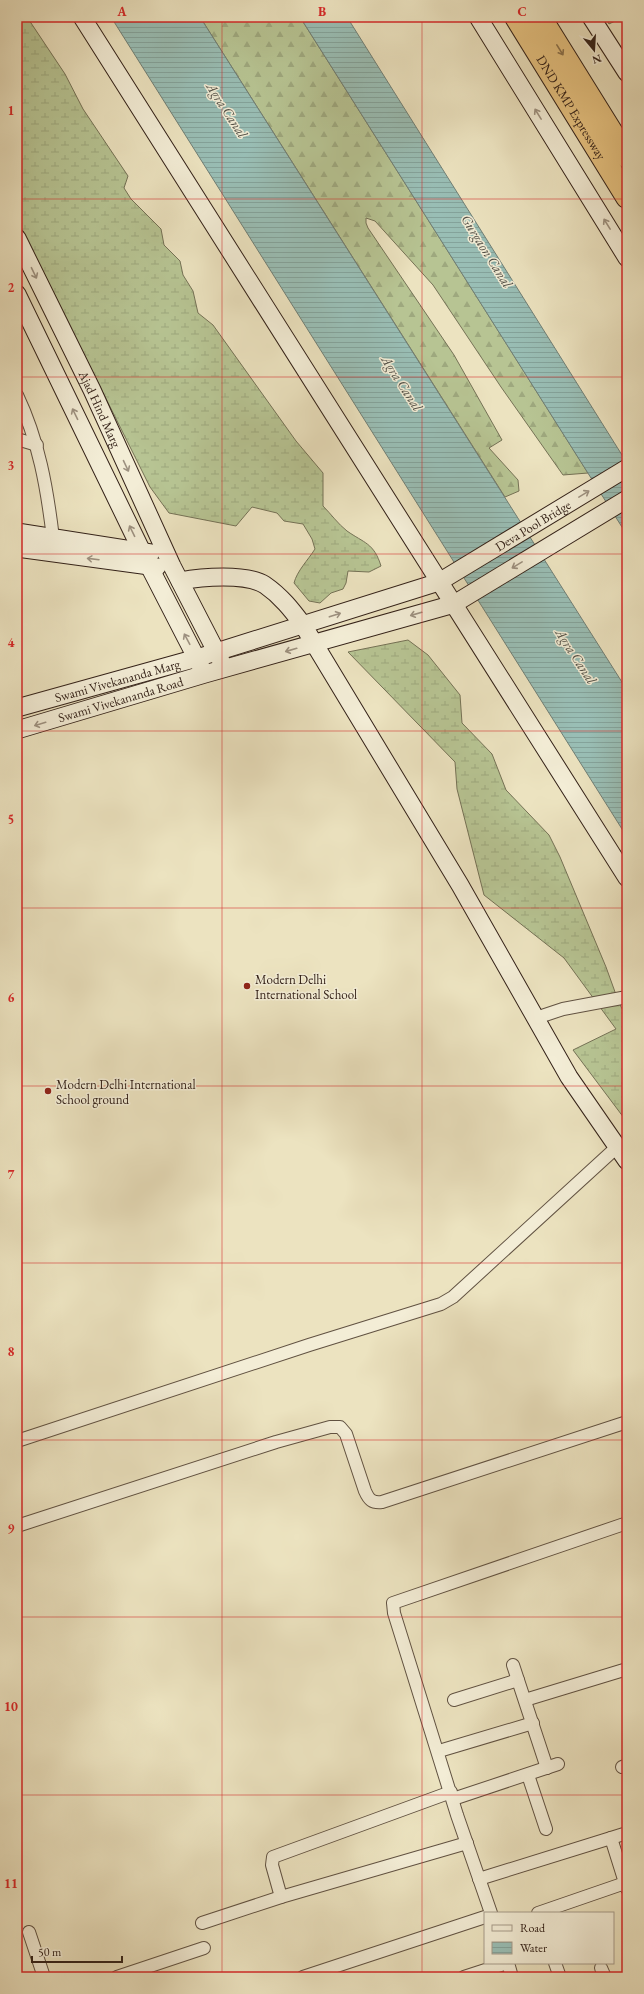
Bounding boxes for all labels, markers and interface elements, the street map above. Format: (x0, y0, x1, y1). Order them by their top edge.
text: A (116, 3, 127, 20)
text: B (318, 3, 326, 20)
text: C (517, 3, 527, 20)
north arrow (574, 30, 614, 70)
one-way arrow (557, 44, 565, 56)
street label: DND KMP Expressway (534, 52, 610, 162)
water label: Agra Canal (202, 78, 252, 142)
text: 1 (8, 102, 15, 119)
one-way arrow (534, 109, 542, 120)
water label: Gurgaon Canal (457, 211, 517, 292)
one-way arrow (602, 219, 611, 230)
one-way arrow (31, 267, 38, 279)
text: 2 (8, 279, 15, 296)
water label: Agra Canal (377, 351, 427, 415)
street label: Ajad Hind Marg (74, 367, 125, 450)
one-way arrow (71, 409, 78, 421)
text: 3 (8, 457, 15, 474)
one-way arrow (123, 460, 131, 472)
one-way arrow (578, 489, 590, 497)
street label: Deva Pool Bridge (492, 496, 574, 555)
one-way arrow (128, 526, 135, 538)
one-way arrow (86, 555, 99, 563)
one-way arrow (511, 562, 523, 570)
one-way arrow (328, 611, 341, 618)
one-way arrow (410, 611, 423, 619)
water label: Agra Canal (551, 624, 601, 688)
one-way arrow (183, 633, 191, 645)
text: 4 (8, 634, 15, 651)
one-way arrow (285, 647, 298, 654)
street label: Swami Vivekananda Marg (53, 655, 182, 706)
street label: Swami Vivekananda Road (56, 673, 186, 726)
one-way arrow (33, 721, 46, 728)
text: 5 (8, 811, 14, 828)
place label: Modern Delhi International School (255, 971, 357, 1003)
marker: Modern Delhi International School (242, 981, 252, 991)
text: 6 (8, 989, 15, 1006)
place label: Modern Delhi International School ground (56, 1076, 196, 1108)
marker: Modern Delhi International School ground (43, 1086, 53, 1096)
text: 7 (8, 1166, 15, 1183)
text: 8 (8, 1343, 15, 1360)
text: 9 (8, 1520, 15, 1537)
text: 10 (4, 1698, 18, 1715)
text: 11 (4, 1875, 18, 1892)
legend (484, 1912, 614, 1964)
text: Road (520, 1920, 546, 1936)
scale bar (32, 1938, 122, 1964)
text: Water (520, 1940, 547, 1956)
text: 50 m (38, 1944, 62, 1960)

